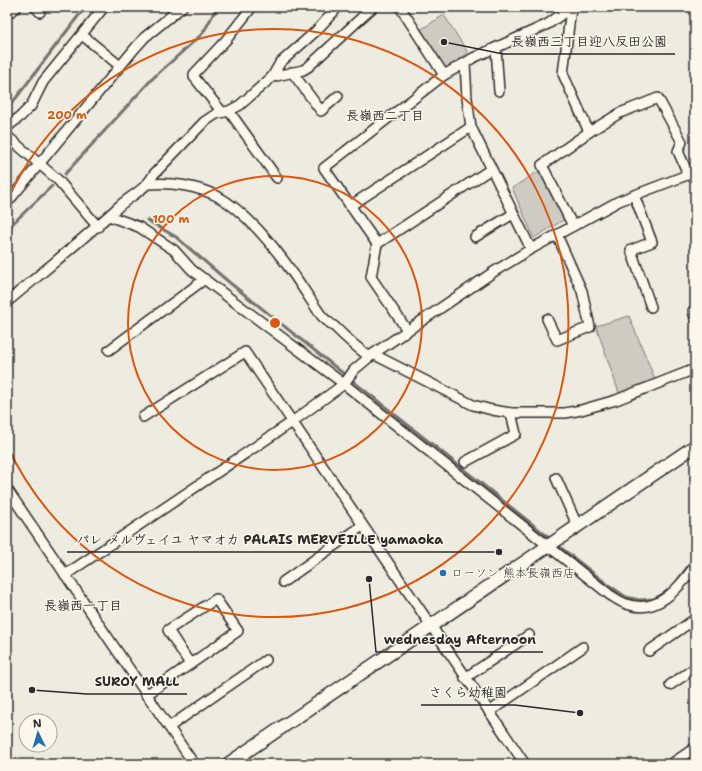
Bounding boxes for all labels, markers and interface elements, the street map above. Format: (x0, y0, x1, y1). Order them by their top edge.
callout: 長嶺西三丁目迎八反田公園 (503, 29, 675, 54)
text: 長嶺西三丁目迎八反田公園 (511, 33, 667, 50)
text: 200 m (47, 107, 87, 123)
district label: 長嶺西二丁目 (346, 107, 424, 124)
text: 100 m (153, 211, 190, 227)
centre of rings (268, 316, 282, 330)
callout: パレ メルヴェイユ ヤマオカ PALAIS MERVEILLE yamaoka (67, 527, 453, 552)
text: パレ メルヴェイユ ヤマオカ PALAIS MERVEILLE yamaoka (77, 531, 443, 548)
place label: ローソン 熊本長嶺西店 (451, 565, 575, 581)
marker: ローソン 熊本長嶺西店 (438, 568, 448, 578)
district label: 長嶺西一丁目 (44, 597, 122, 614)
callout: wednesday Afternoon (376, 627, 543, 652)
text: wednesday Afternoon (384, 631, 536, 648)
callout: SUROY MALL (87, 669, 187, 694)
text: SUROY MALL (95, 673, 179, 690)
callout: さくら幼稚園 (421, 680, 515, 705)
text: さくら幼稚園 (429, 684, 507, 701)
north arrow (18, 713, 58, 753)
text: N (32, 716, 42, 731)

